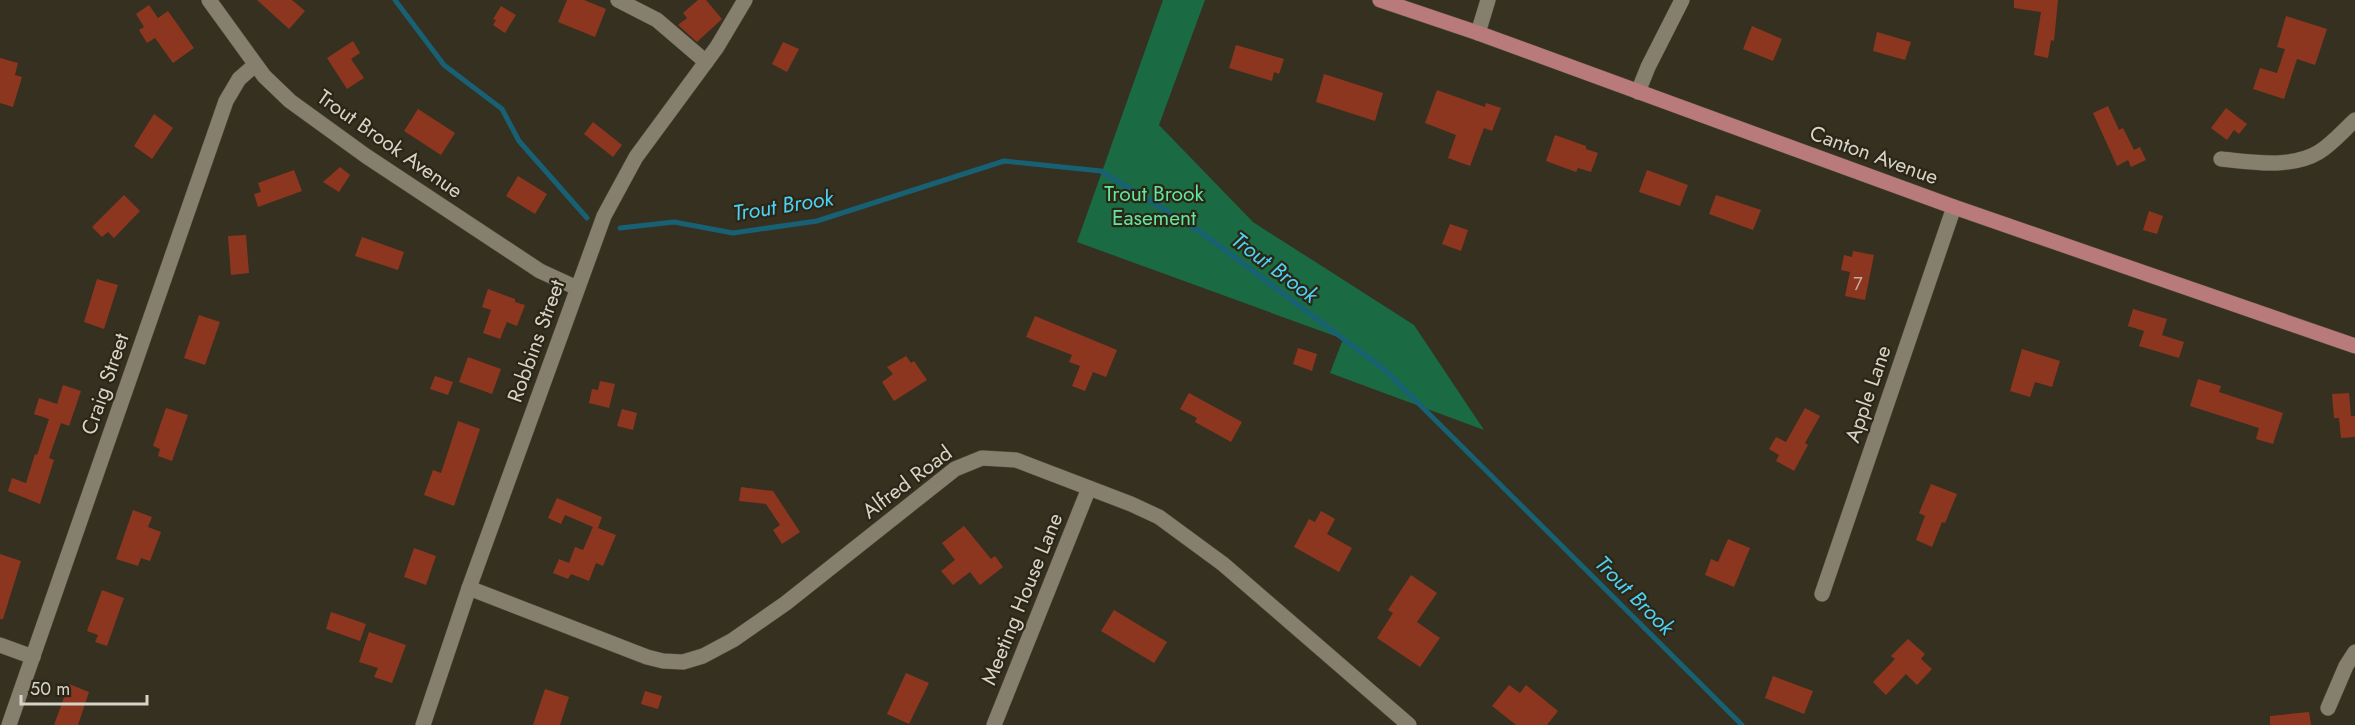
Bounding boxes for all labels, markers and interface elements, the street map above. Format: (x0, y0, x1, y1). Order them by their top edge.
street label: Trout Brook Avenue (311, 83, 469, 206)
street label: Canton Avenue (1806, 118, 1943, 192)
park label: Trout Brook Easement (1104, 179, 1205, 233)
water label: Trout Brook (730, 181, 837, 229)
water label: Trout Brook (1225, 224, 1326, 311)
house number: 7 (1853, 271, 1863, 297)
street label: Robbins Street (500, 275, 572, 407)
street label: Craig Street (74, 329, 136, 439)
street label: Apple Lane (1837, 341, 1899, 447)
street label: Alfred Road (856, 438, 958, 526)
street label: Meeting House Lane (974, 508, 1070, 689)
water label: Trout Brook (1588, 548, 1683, 643)
scale bar (21, 668, 147, 706)
text: 50 m (30, 676, 70, 702)

